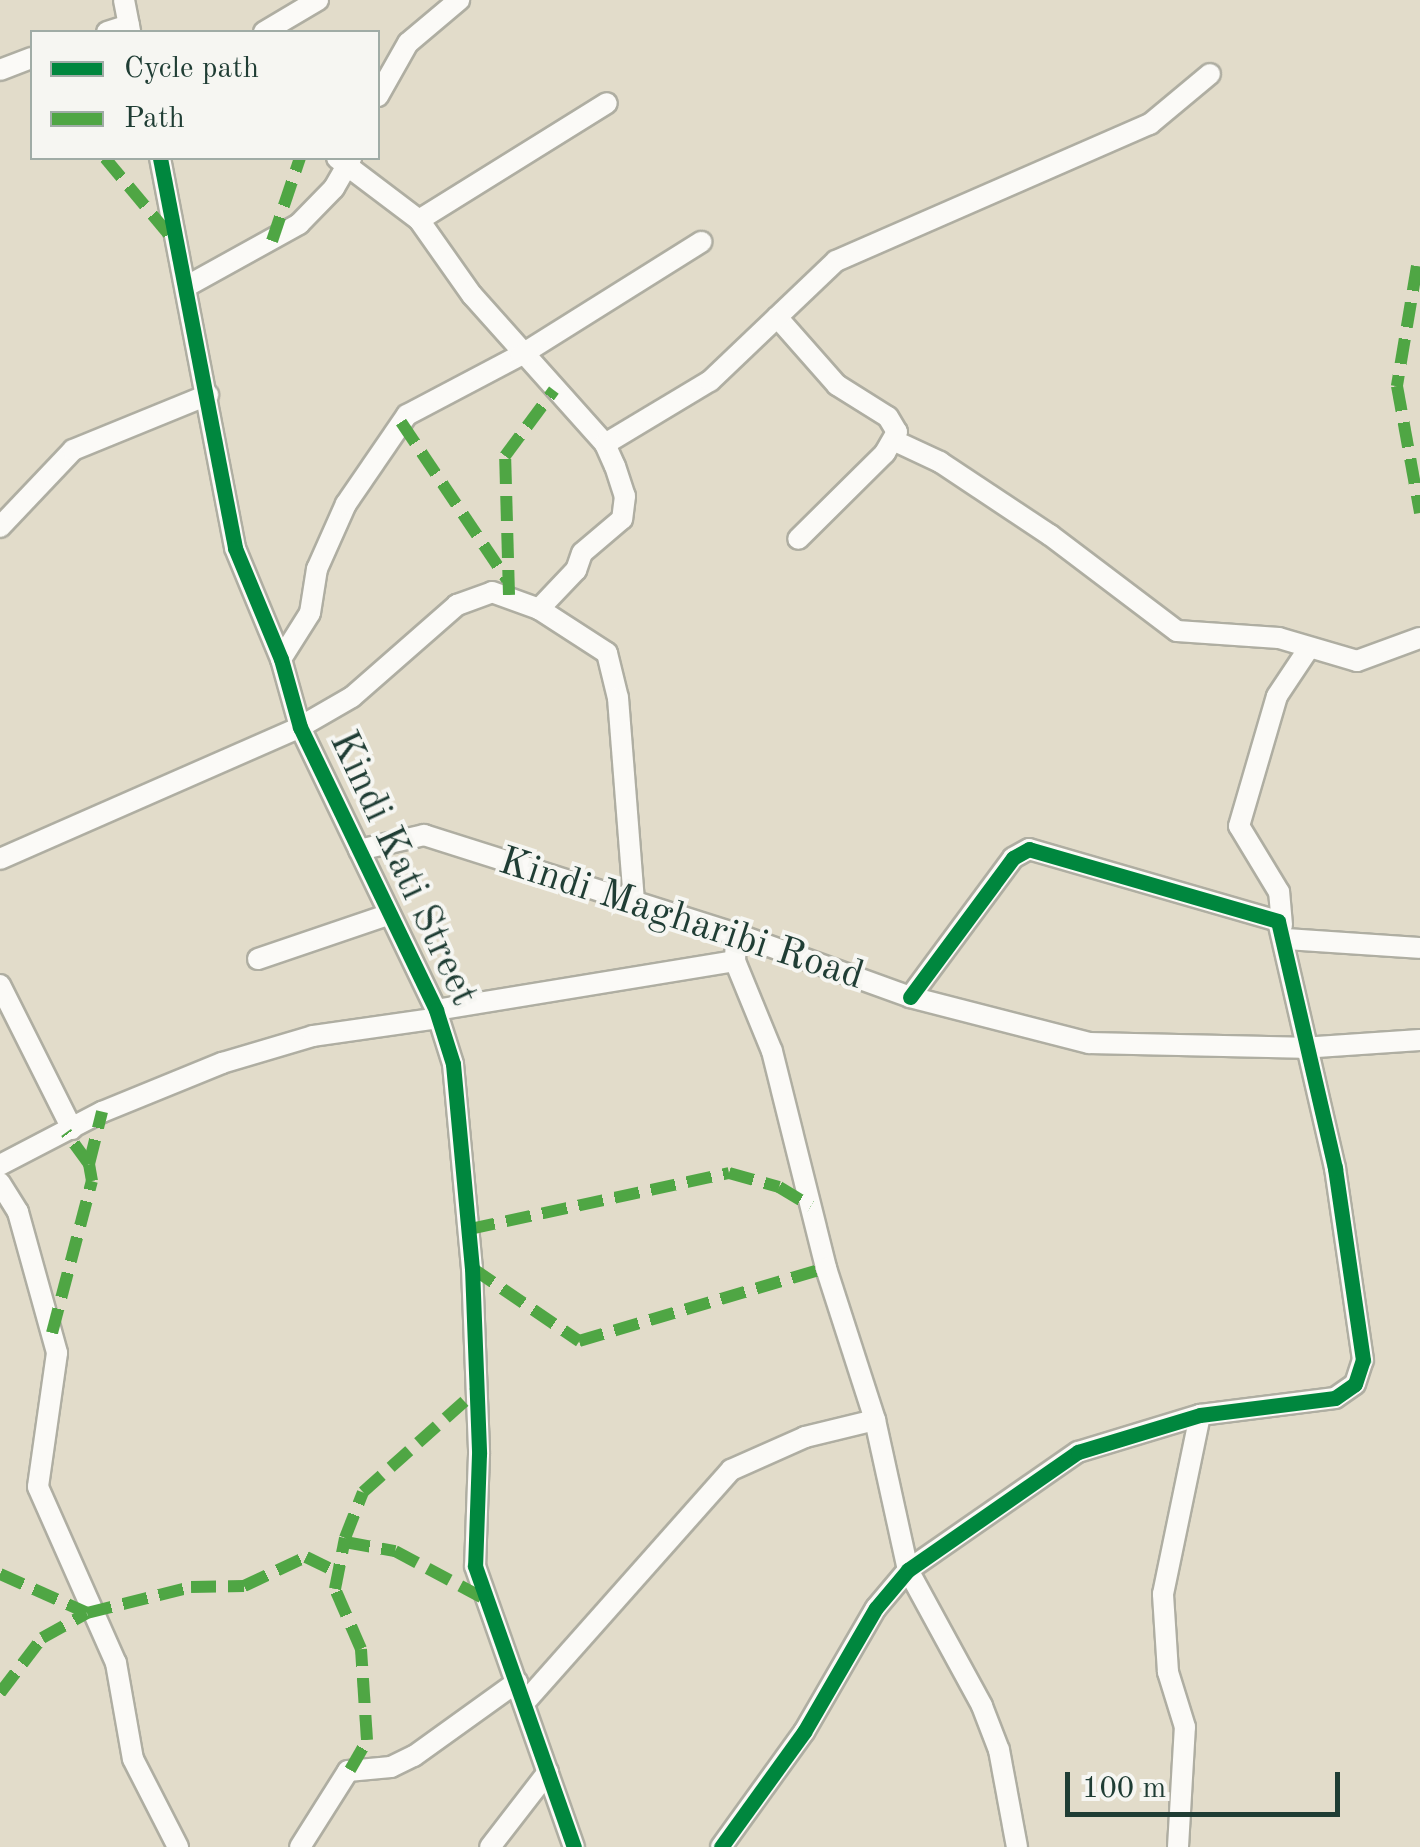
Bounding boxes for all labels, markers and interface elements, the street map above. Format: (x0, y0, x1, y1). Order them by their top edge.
legend (30, 30, 380, 160)
text: Cycle path (124, 54, 259, 84)
text: Path (124, 104, 185, 134)
street label: Kindi Kati Street (317, 724, 487, 1014)
street label: Kindi Magharibi Road (493, 838, 869, 1002)
scale bar (1070, 1752, 1345, 1814)
text: 100 m (1082, 1774, 1166, 1804)

